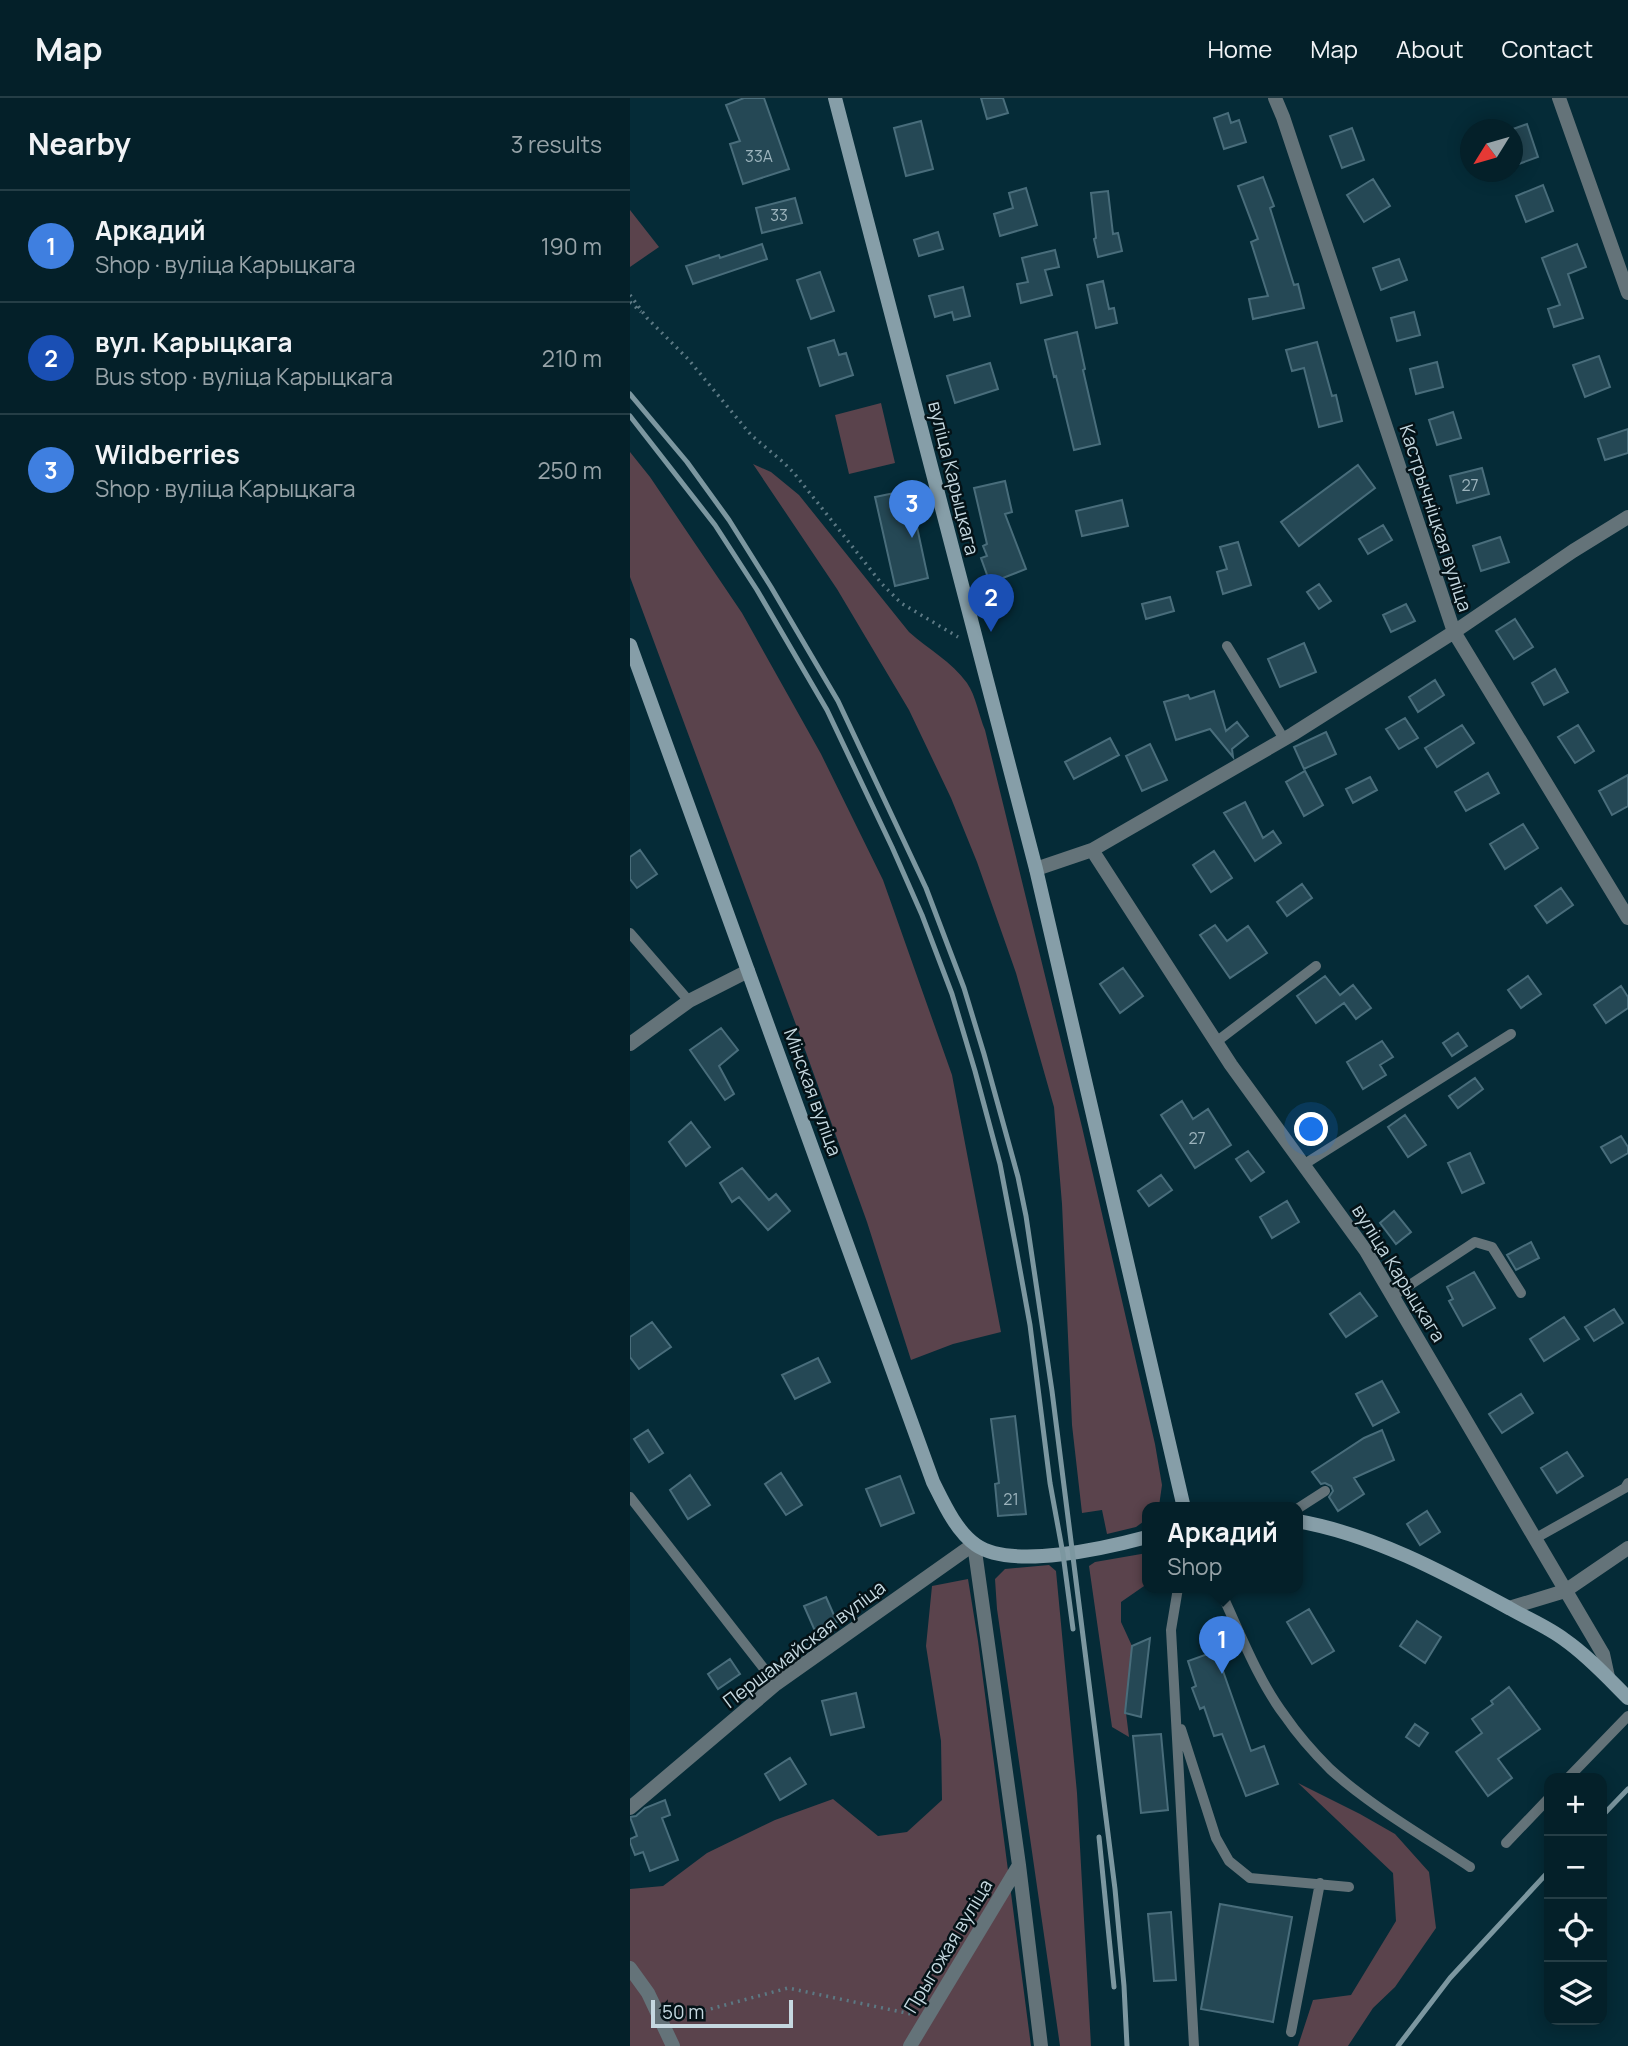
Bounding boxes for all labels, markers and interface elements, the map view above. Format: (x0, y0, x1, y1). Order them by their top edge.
text: Map (35, 26, 103, 71)
text: Home (1207, 32, 1272, 65)
text: Map (1310, 32, 1358, 65)
text: About (1396, 32, 1464, 65)
text: Contact (1502, 32, 1593, 65)
north arrow (1460, 119, 1523, 182)
text: Nearby (28, 123, 131, 164)
text: 3 results (511, 128, 602, 160)
house number: 33А (745, 145, 773, 167)
house number: 33 (770, 204, 788, 226)
text: Аркадий (95, 212, 206, 248)
text: 1 (46, 230, 56, 262)
text: 190 m (541, 230, 602, 262)
text: Shop · вуліца Карыцкага (95, 248, 356, 280)
text: вул. Карыцкага (95, 324, 292, 360)
text: 2 (44, 342, 58, 374)
text: 210 m (542, 342, 602, 374)
text: Bus stop · вуліца Карыцкага (95, 360, 393, 392)
street label: вуліца Карыцкага (922, 398, 986, 558)
street label: Кастрычніцкая вуліца (1393, 421, 1479, 615)
text: Wildberries (95, 436, 240, 472)
text: 3 (44, 454, 58, 486)
text: 250 m (537, 454, 602, 486)
text: Shop · вуліца Карыцкага (95, 472, 356, 504)
house number: 27 (1461, 474, 1479, 496)
pin: 3 (889, 480, 935, 538)
pin: 2 (968, 574, 1014, 632)
street label: Мінская вуліца (778, 1025, 848, 1159)
your location (1294, 1112, 1328, 1146)
house number: 27 (1188, 1127, 1206, 1149)
street label: вуліца Карыцкага (1346, 1199, 1452, 1347)
house number: 21 (1003, 1488, 1019, 1510)
popup (1142, 1502, 1303, 1593)
text: Аркадий (1167, 1514, 1278, 1550)
text: Shop (1167, 1550, 1222, 1582)
street label: Першамайская вуліца (717, 1574, 891, 1714)
pin: 1 (1199, 1616, 1245, 1674)
map controls (1544, 1773, 1607, 2025)
button: + (1544, 1773, 1607, 1836)
button: − (1544, 1836, 1607, 1899)
street label: Прыгожая вуліца (898, 1874, 998, 2018)
button: locate (1544, 1899, 1607, 1962)
button: layers (1544, 1962, 1607, 2025)
scale bar (651, 1997, 793, 2029)
text: 50 m (662, 1999, 704, 2025)

